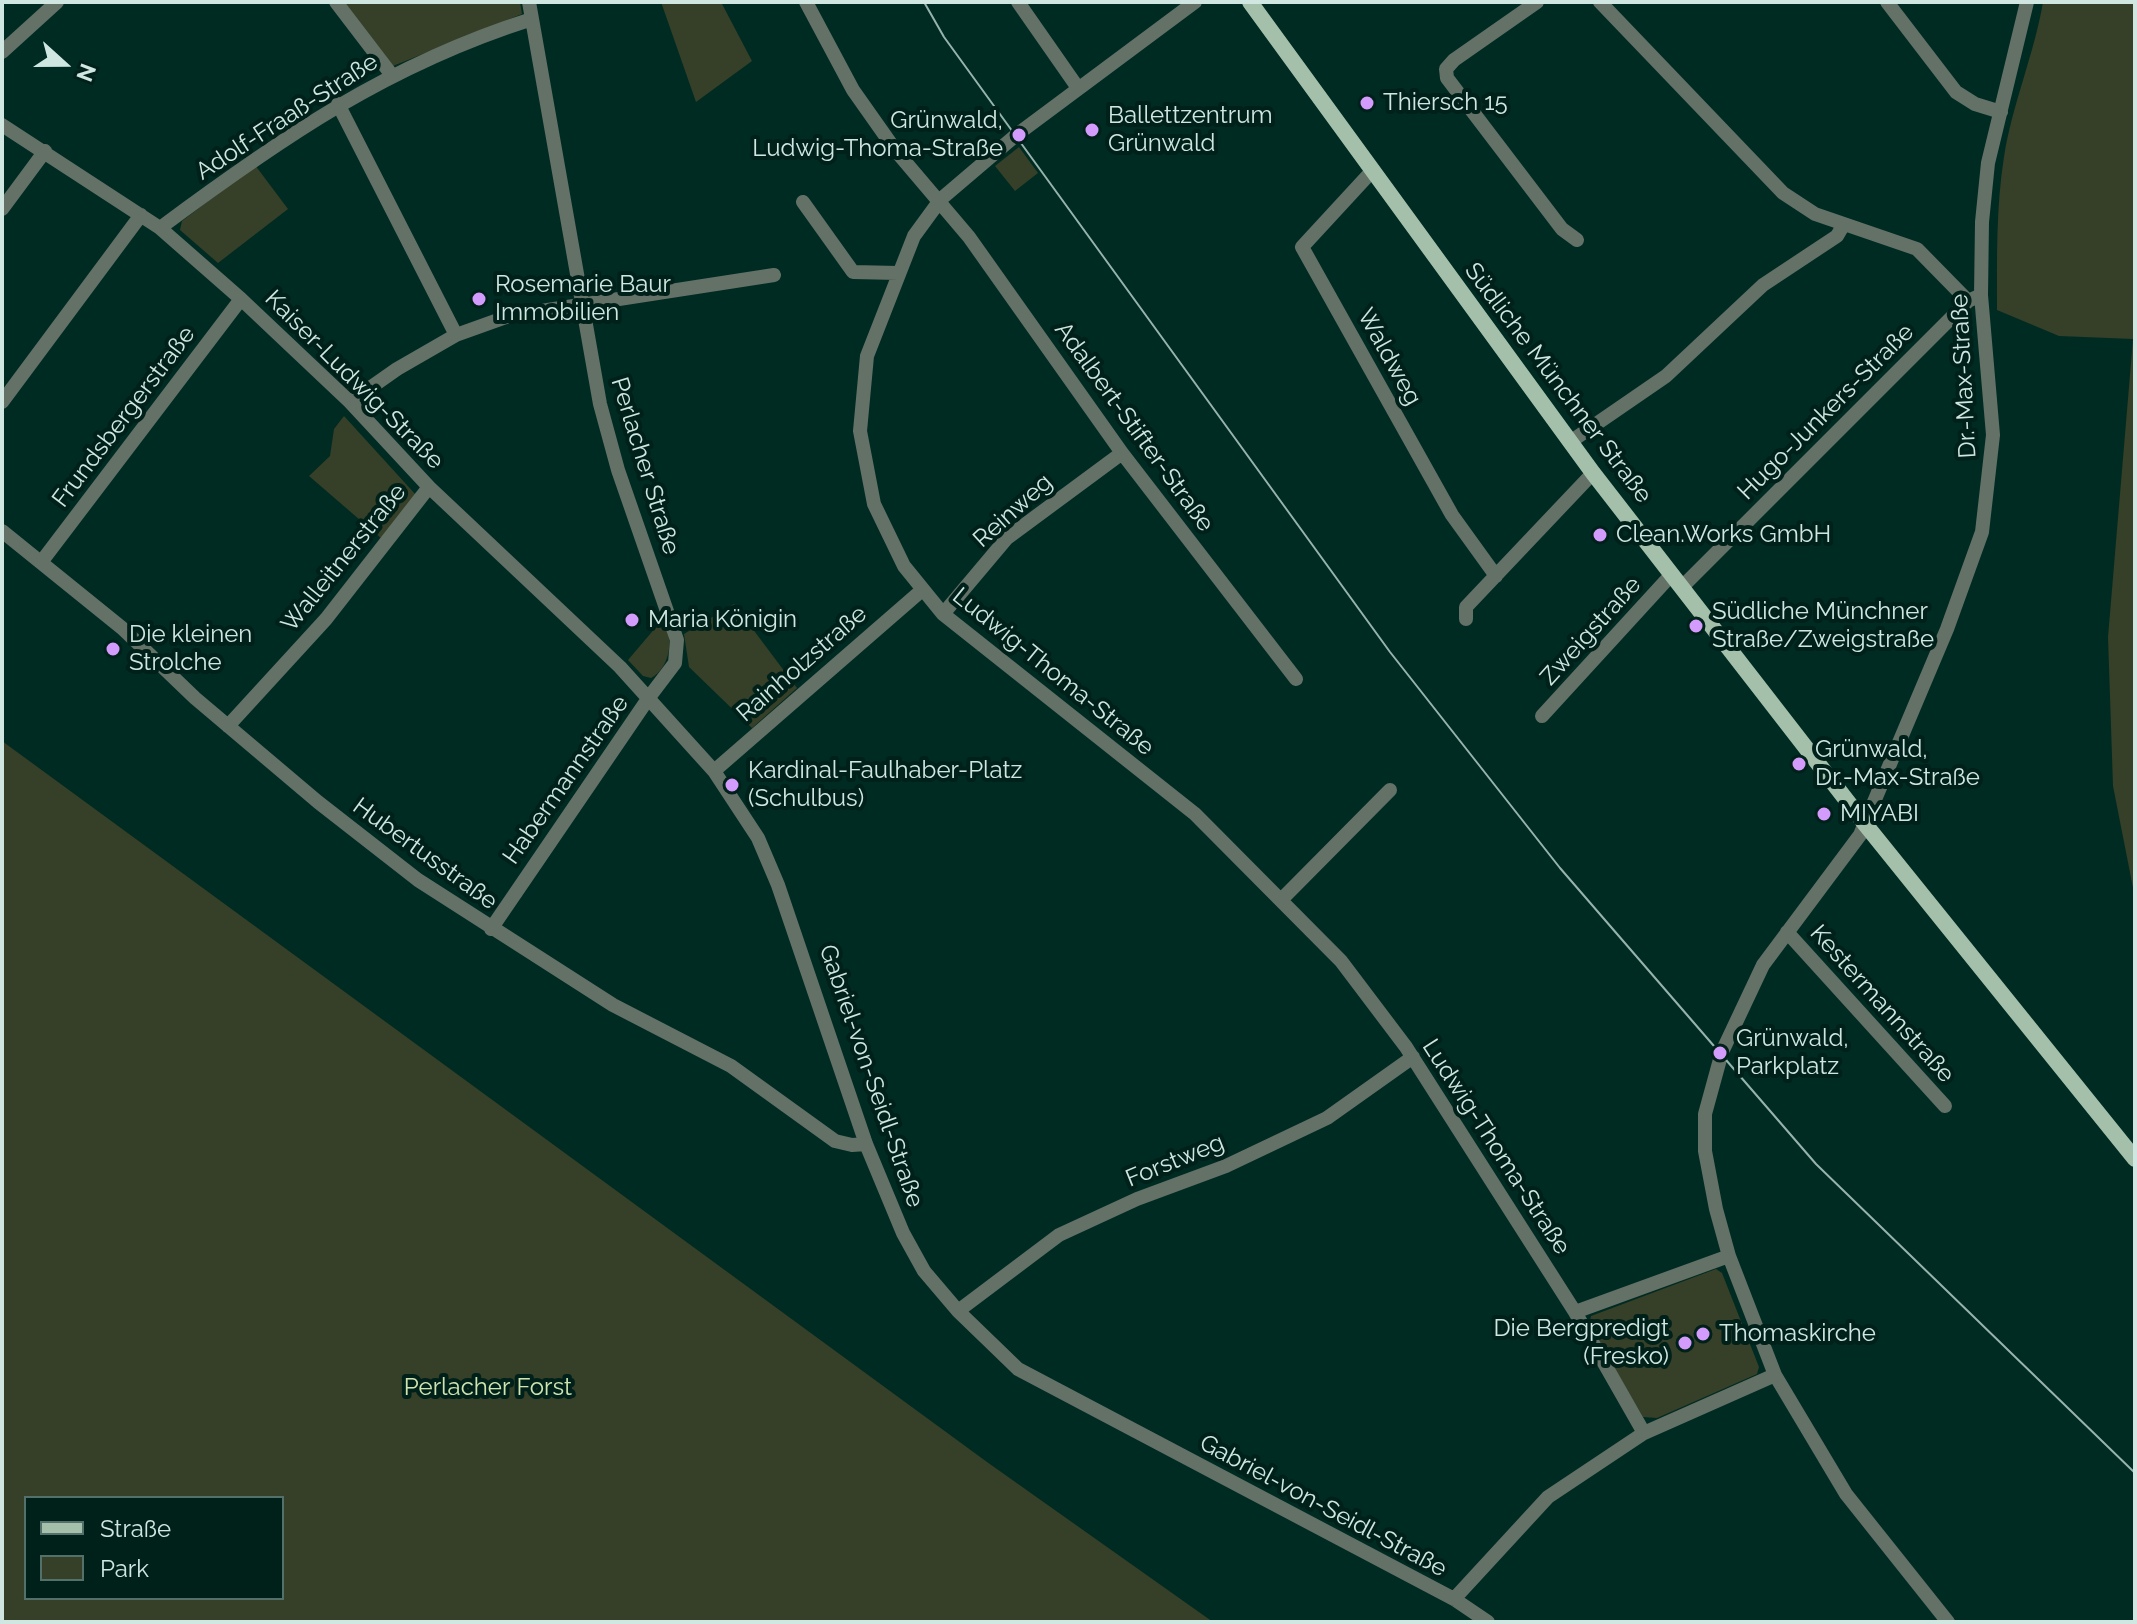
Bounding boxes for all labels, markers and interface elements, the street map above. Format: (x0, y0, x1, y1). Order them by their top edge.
north arrow (24, 24, 104, 104)
street label: Adolf-Fraaß-Straße (191, 47, 383, 187)
text: N (71, 60, 102, 85)
place label: Thiersch 15 (1383, 89, 1508, 117)
marker: Thiersch 15 (1358, 94, 1376, 112)
place label: Ballettzentrum Grünwald (1108, 102, 1272, 158)
place label: Grünwald, Ludwig-Thoma-Straße (752, 107, 1003, 163)
marker: Ballettzentrum Grünwald (1083, 121, 1101, 139)
marker: Grünwald, Ludwig-Thoma-Straße (1010, 126, 1028, 144)
street label: Südliche Münchner Straße (1458, 257, 1658, 509)
place label: Rosemarie Baur Immobilien (495, 271, 671, 327)
street label: Kaiser-Ludwig-Straße (259, 285, 449, 475)
marker: Rosemarie Baur Immobilien (470, 290, 488, 308)
street label: Dr.-Max-Straße (1945, 293, 1983, 459)
street label: Waldweg (1351, 304, 1427, 410)
street label: Adalbert-Stifter-Straße (1048, 317, 1220, 537)
street label: Hugo-Junkers-Straße (1732, 318, 1920, 506)
street label: Frundsbergerstraße (47, 321, 201, 513)
street label: Perlacher Straße (604, 374, 686, 558)
street label: Reinweg (968, 468, 1058, 554)
street label: Walleitnerstraße (275, 478, 413, 638)
place label: Clean.Works GmbH (1616, 521, 1831, 549)
marker: Clean.Works GmbH (1591, 526, 1609, 544)
street label: Zweigstraße (1535, 571, 1647, 691)
street label: Ludwig-Thoma-Straße (947, 582, 1159, 762)
place label: Südliche Münchner Straße/Zweigstraße (1712, 598, 1934, 654)
street label: Rainholzstraße (731, 600, 873, 728)
place label: Maria Königin (648, 606, 797, 634)
marker: Maria Königin (623, 611, 641, 629)
marker: Südliche Münchner Straße/Zweigstraße (1687, 617, 1705, 635)
place label: Die kleinen Strolche (129, 621, 252, 677)
marker: Die kleinen Strolche (104, 640, 122, 658)
street label: Habermannstraße (497, 690, 635, 870)
place label: Grünwald, Dr.-Max-Straße (1815, 736, 1980, 792)
marker: Grünwald, Dr.-Max-Straße (1790, 755, 1808, 773)
place label: Kardinal-Faulhaber-Platz (Schulbus) (748, 757, 1022, 813)
marker: Kardinal-Faulhaber-Platz (Schulbus) (723, 776, 741, 794)
street label: Hubertusstraße (347, 792, 503, 916)
place label: MIYABI (1840, 800, 1919, 828)
marker: MIYABI (1815, 805, 1833, 823)
street label: Kestermannstraße (1804, 919, 1960, 1089)
street label: Gabriel-von-Seidl-Straße (813, 941, 929, 1211)
place label: Grünwald, Parkplatz (1736, 1025, 1849, 1081)
street label: Ludwig-Thoma-Straße (1416, 1034, 1576, 1260)
marker: Grünwald, Parkplatz (1711, 1044, 1729, 1062)
street label: Forstweg (1122, 1128, 1228, 1194)
place label: Die Bergpredigt (Fresko) (1493, 1315, 1669, 1371)
place label: Thomaskirche (1719, 1320, 1876, 1348)
marker: Thomaskirche (1694, 1325, 1712, 1343)
marker: Die Bergpredigt (Fresko) (1676, 1334, 1694, 1352)
park label: Perlacher Forst (404, 1374, 572, 1402)
street label: Gabriel-von-Seidl-Straße (1195, 1429, 1451, 1583)
legend (24, 1496, 284, 1600)
text: Straße (100, 1514, 171, 1543)
text: Park (100, 1554, 149, 1583)

